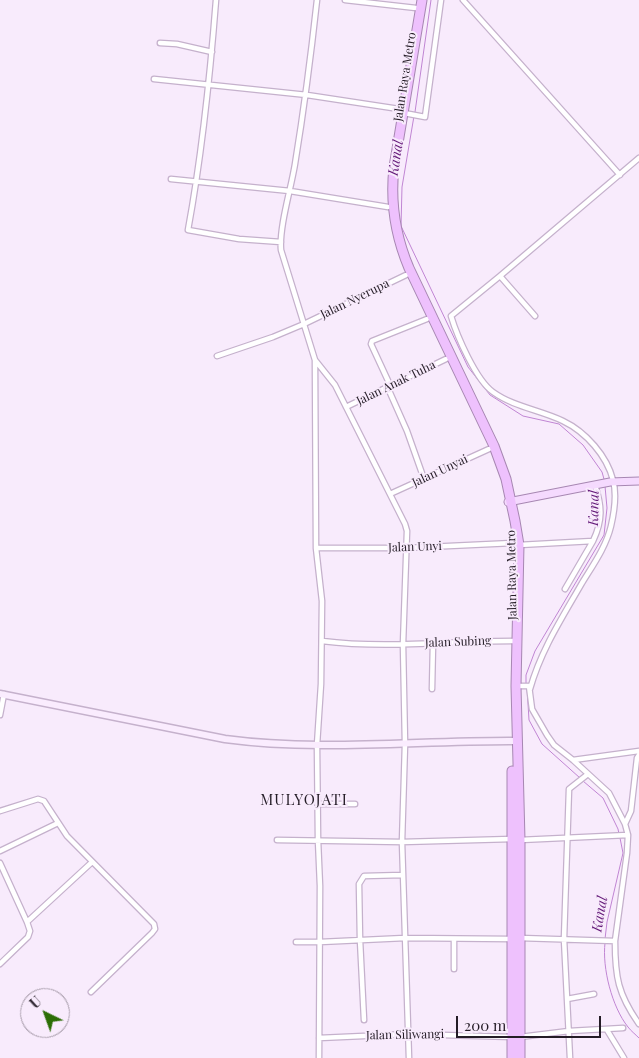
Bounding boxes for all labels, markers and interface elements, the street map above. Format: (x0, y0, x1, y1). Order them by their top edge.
street label: Jalan Raya Metro (391, 31, 419, 123)
water label: Kanal (385, 139, 407, 177)
street label: Jalan Nyerupa (318, 276, 392, 322)
street label: Jalan Anak Tuha (354, 358, 438, 408)
street label: Jalan Unyai (410, 452, 470, 490)
water label: Kanal (585, 490, 603, 526)
street label: Jalan Raya Metro (504, 530, 520, 620)
street label: Jalan Unyi (388, 539, 442, 555)
street label: Jalan Subing (425, 634, 491, 650)
district label: MULYOJATI (259, 791, 349, 809)
water label: Kanal (589, 895, 611, 933)
north arrow (20, 988, 70, 1038)
text: U (25, 992, 45, 1013)
scale bar (459, 1006, 604, 1038)
text: 200 m (464, 1015, 506, 1035)
street label: Jalan Siliwangi (366, 1027, 444, 1043)

